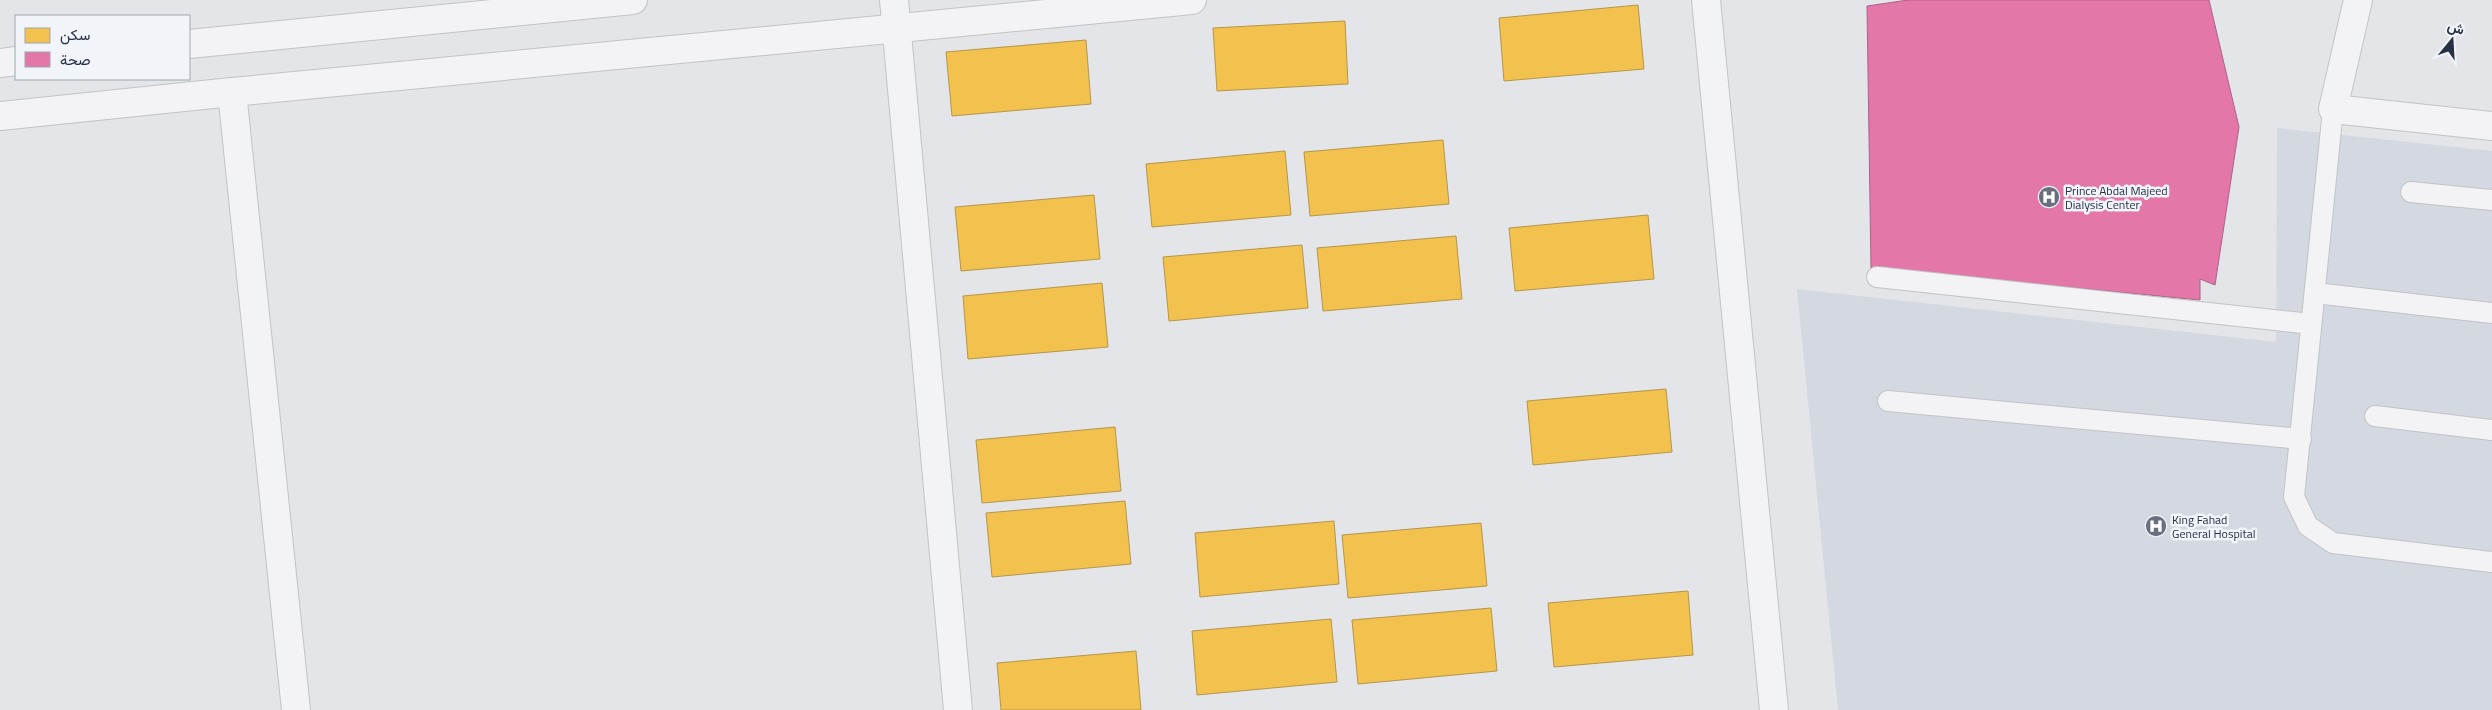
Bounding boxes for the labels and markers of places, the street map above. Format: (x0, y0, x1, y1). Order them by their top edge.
place label: Prince Abdal Majeed Dialysis Center (2065, 181, 2168, 214)
hospital icon: Prince Abdal Majeed Dialysis Center (2037, 185, 2061, 209)
place label: King Fahad General Hospital (2172, 510, 2255, 543)
hospital icon: King Fahad General Hospital (2144, 514, 2168, 538)

